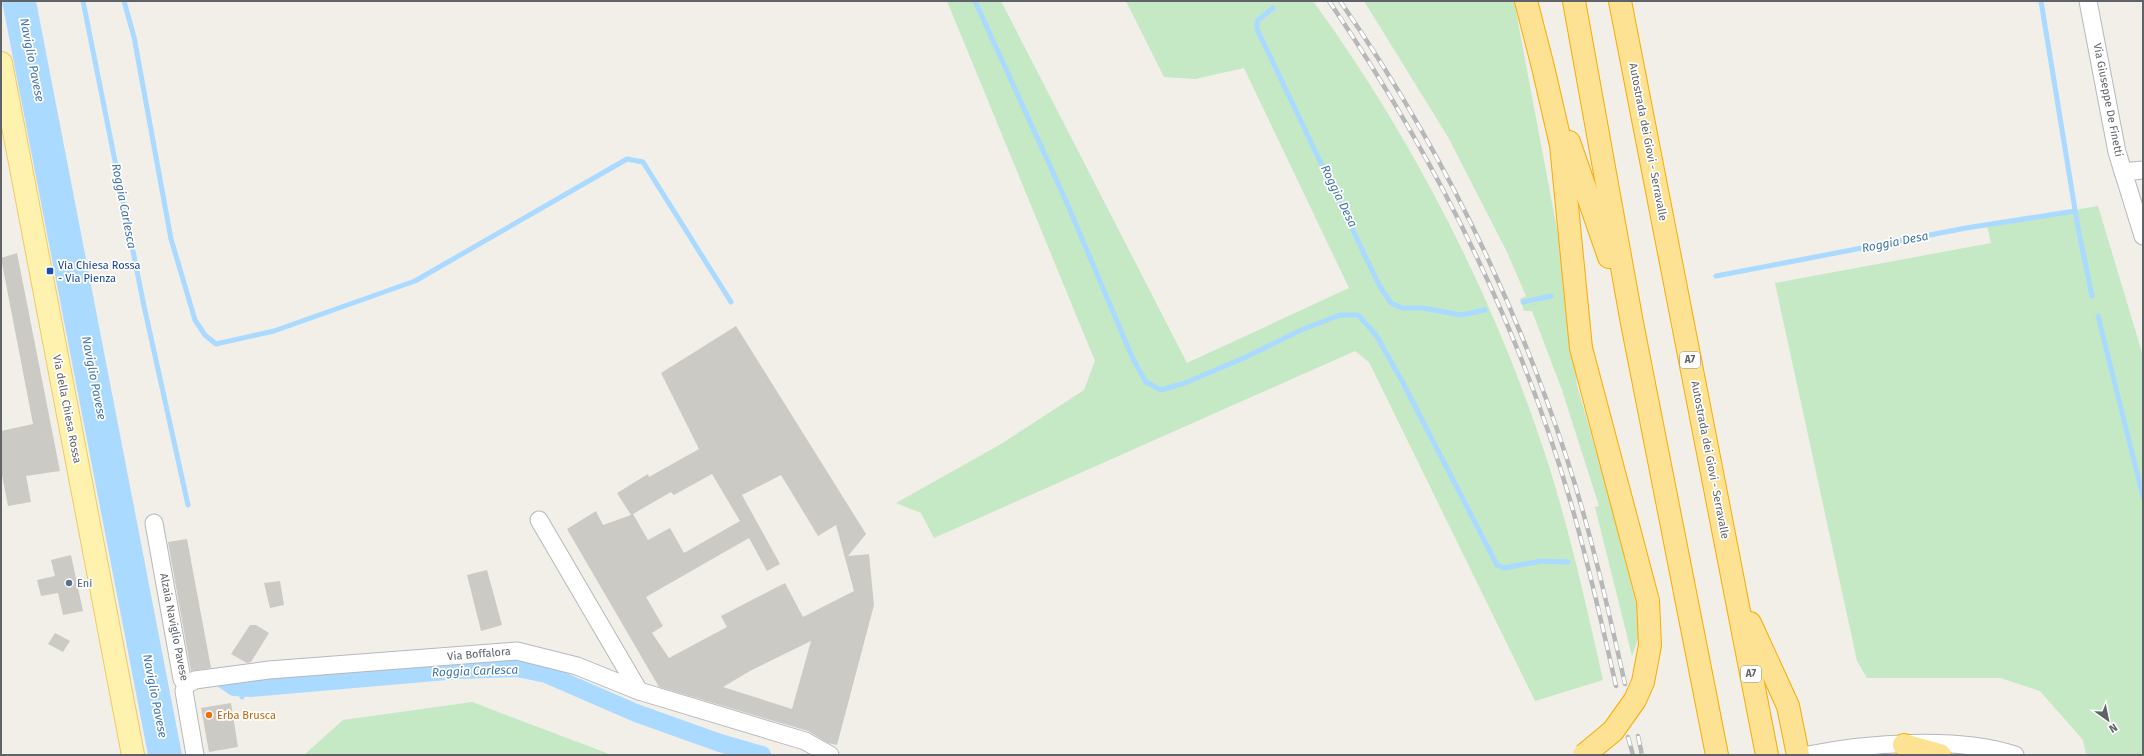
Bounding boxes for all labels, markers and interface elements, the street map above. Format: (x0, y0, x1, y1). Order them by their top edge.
water label: Naviglio Pavese (17, 17, 47, 103)
street label: Via Giuseppe De Finetti (2091, 42, 2125, 158)
street label: Autostrada dei Giovi - Serravalle (1626, 62, 1670, 222)
water label: Roggia Carlesca (109, 162, 139, 250)
water label: Roggia Desa (1318, 163, 1360, 229)
water label: Roggia Desa (1861, 229, 1930, 255)
place label: Via Chiesa Rossa - Via Pienza (58, 259, 141, 285)
marker: Via Chiesa Rossa - Via Pienza (45, 266, 55, 276)
water label: Naviglio Pavese (79, 335, 109, 421)
road number: A7 (1680, 352, 1700, 368)
street label: Via della Chiesa Rossa (50, 354, 84, 464)
street label: Autostrada dei Giovi - Serravalle (1688, 380, 1732, 540)
street label: Alzaia Naviglio Pavese (157, 572, 191, 682)
place label: Eni (77, 577, 92, 590)
marker: Eni (64, 578, 74, 588)
street label: Via Boffalora (447, 645, 511, 663)
water label: Naviglio Pavese (140, 653, 170, 739)
water label: Roggia Carlesca (432, 662, 519, 680)
road number: A7 (1741, 666, 1761, 682)
north arrow (2088, 700, 2128, 740)
place label: Erba Brusca (217, 709, 276, 722)
marker: Erba Brusca (204, 710, 214, 720)
text: N (2107, 721, 2120, 735)

